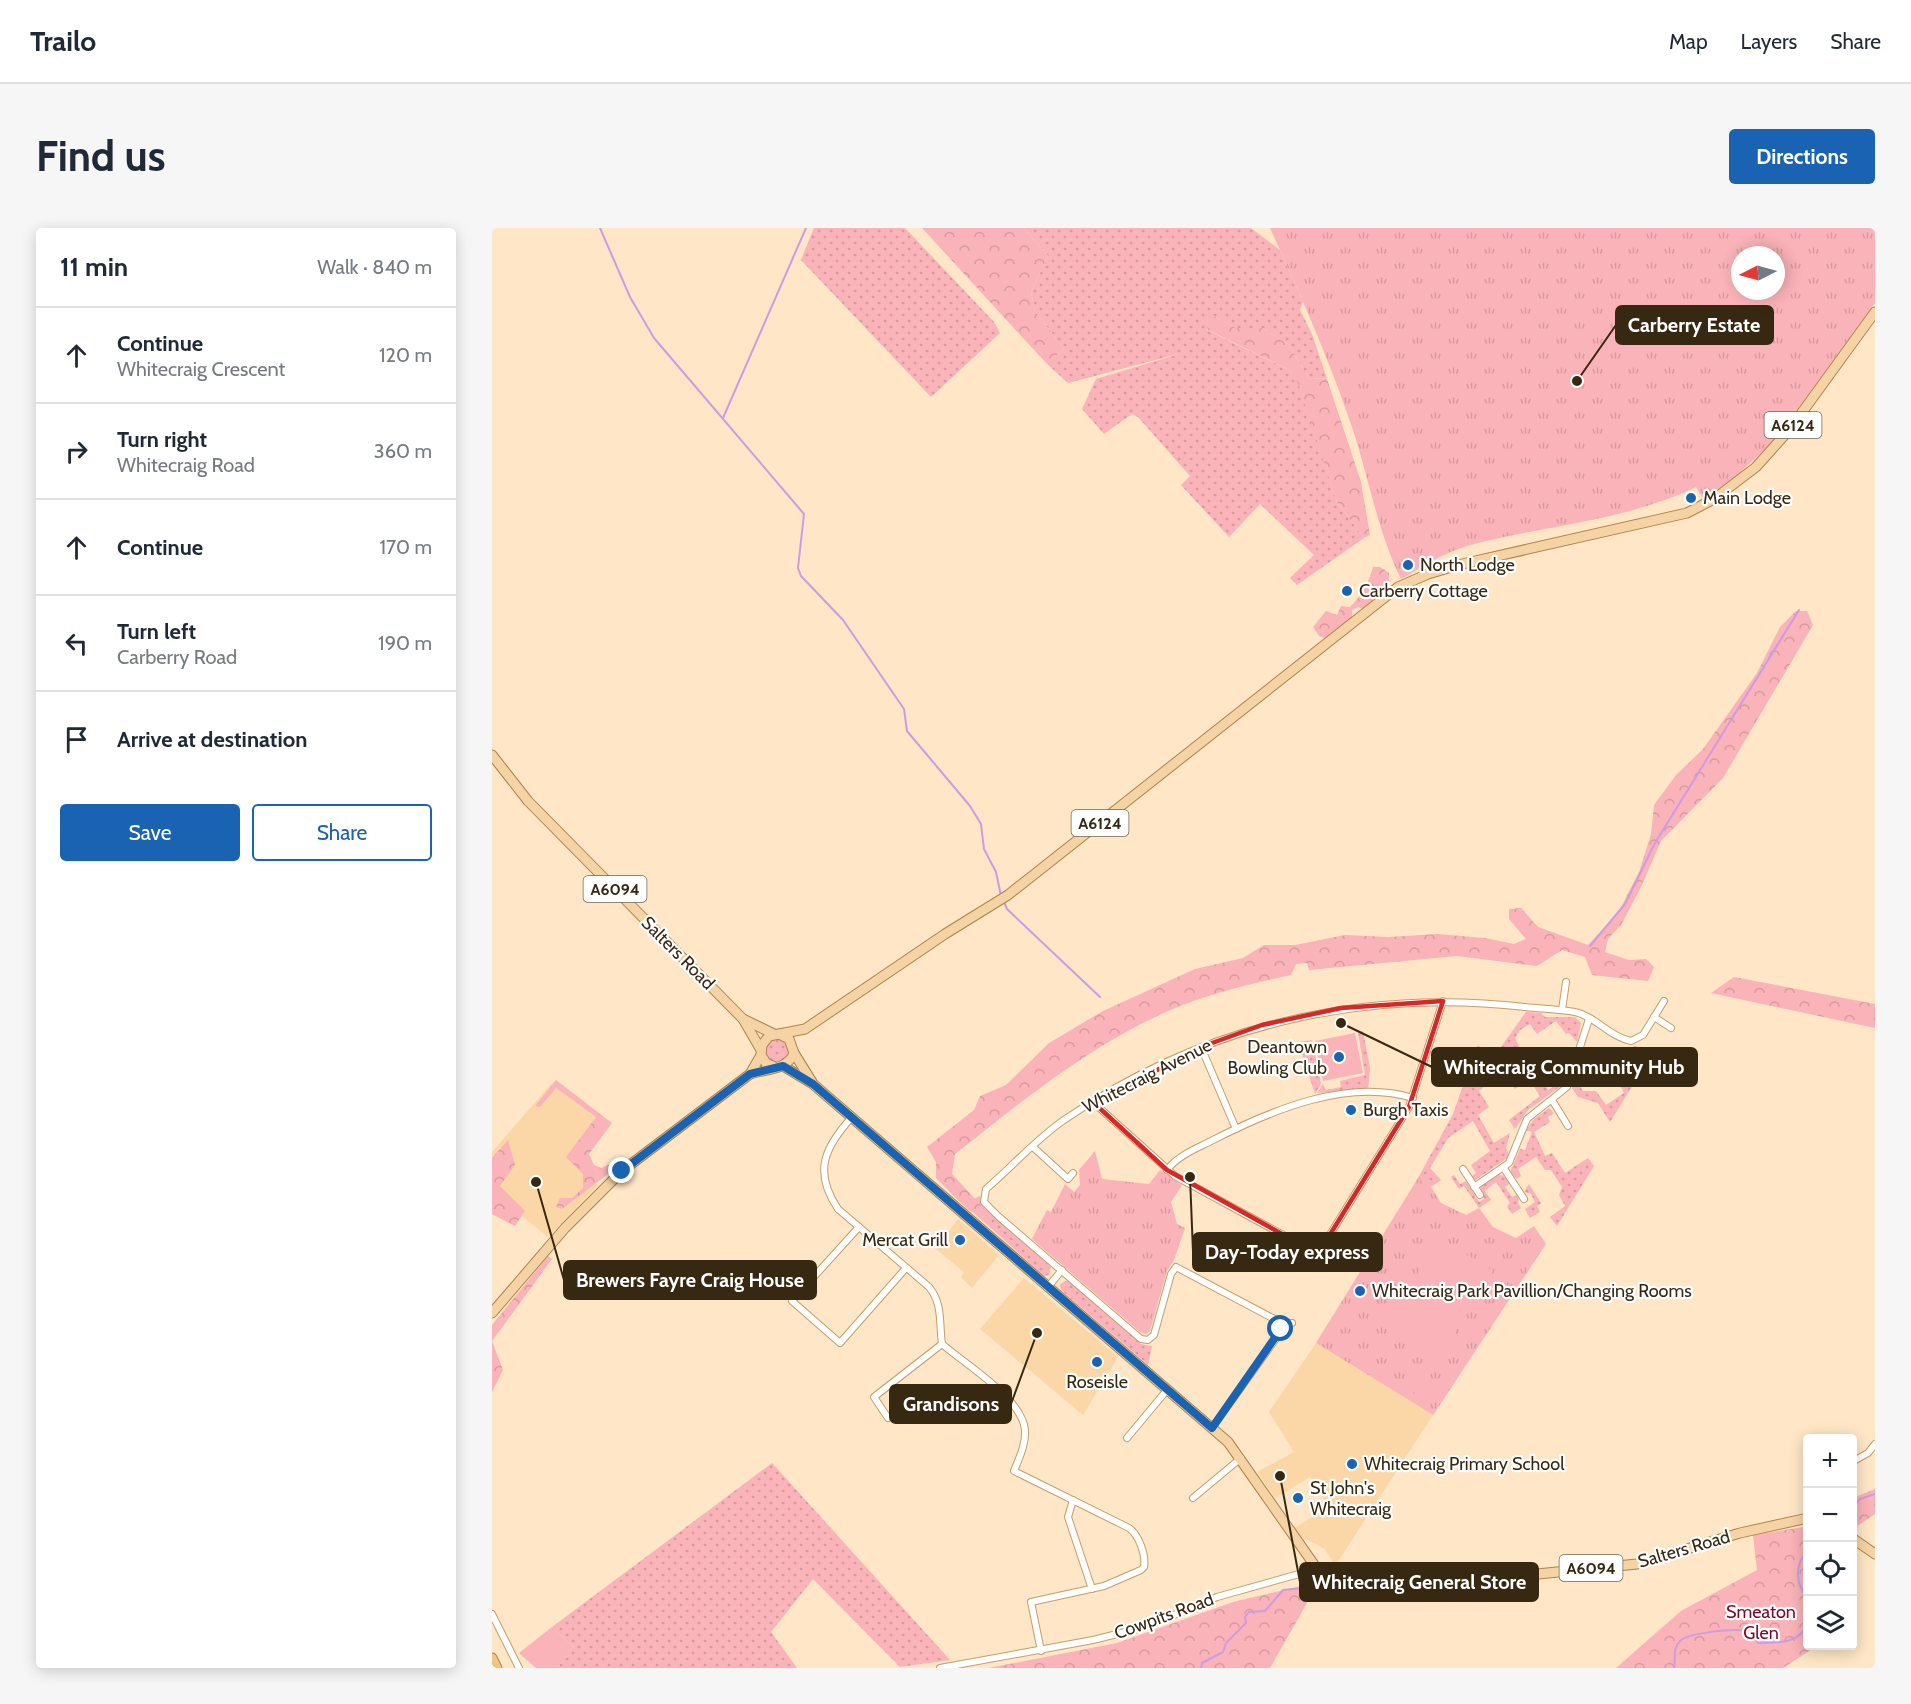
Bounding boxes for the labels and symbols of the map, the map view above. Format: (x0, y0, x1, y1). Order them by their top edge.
north arrow (1731, 246, 1785, 300)
callout: Carberry Estate (1616, 306, 1773, 344)
text: Carberry Estate (1628, 313, 1760, 337)
road number: A6124 (1764, 412, 1822, 438)
place label: Main Lodge (1703, 487, 1791, 509)
marker: Main Lodge (1684, 491, 1698, 505)
place label: North Lodge (1420, 554, 1515, 576)
marker: North Lodge (1401, 558, 1415, 572)
place label: Carberry Cottage (1359, 580, 1488, 602)
marker: Carberry Cottage (1340, 584, 1354, 598)
road number: A6124 (1072, 810, 1128, 836)
road number: A6094 (584, 876, 646, 902)
street label: Salters Road (637, 912, 719, 994)
street label: Whitecraig Avenue (1079, 1034, 1215, 1118)
place label: Deantown Bowling Club (1227, 1036, 1327, 1079)
callout: Whitecraig Community Hub (1432, 1048, 1697, 1086)
marker: Deantown Bowling Club (1332, 1050, 1346, 1064)
text: Whitecraig Community Hub (1444, 1055, 1685, 1079)
place label: Burgh Taxis (1363, 1099, 1448, 1121)
marker: Burgh Taxis (1344, 1103, 1358, 1117)
route end (608, 1157, 634, 1183)
place label: Mercat Grill (862, 1229, 949, 1251)
marker: Mercat Grill (953, 1233, 967, 1247)
callout: Day-Today express (1193, 1233, 1382, 1271)
text: Day-Today express (1205, 1240, 1369, 1264)
callout: Brewers Fayre Craig House (564, 1261, 816, 1299)
text: Brewers Fayre Craig House (576, 1268, 804, 1292)
place label: Whitecraig Park Pavillion/Changing Rooms (1372, 1280, 1692, 1302)
marker: Whitecraig Park Pavillion/Changing Rooms (1353, 1284, 1367, 1298)
route start (1267, 1315, 1293, 1341)
marker: Roseisle (1090, 1355, 1104, 1369)
place label: Roseisle (1066, 1371, 1128, 1393)
callout: Grandisons (890, 1385, 1011, 1423)
text: Grandisons (903, 1392, 999, 1416)
place label: Whitecraig Primary School (1364, 1453, 1565, 1475)
marker: Whitecraig Primary School (1345, 1457, 1359, 1471)
place label: St John's Whitecraig (1310, 1477, 1392, 1520)
marker: St John's Whitecraig (1291, 1491, 1305, 1505)
street label: Salters Road (1635, 1525, 1733, 1573)
road number: A6094 (1560, 1555, 1622, 1581)
callout: Whitecraig General Store (1300, 1563, 1538, 1601)
text: Whitecraig General Store (1312, 1570, 1526, 1594)
street label: Cowpits Road (1111, 1588, 1217, 1644)
park label: Smeaton Glen (1726, 1601, 1796, 1644)

